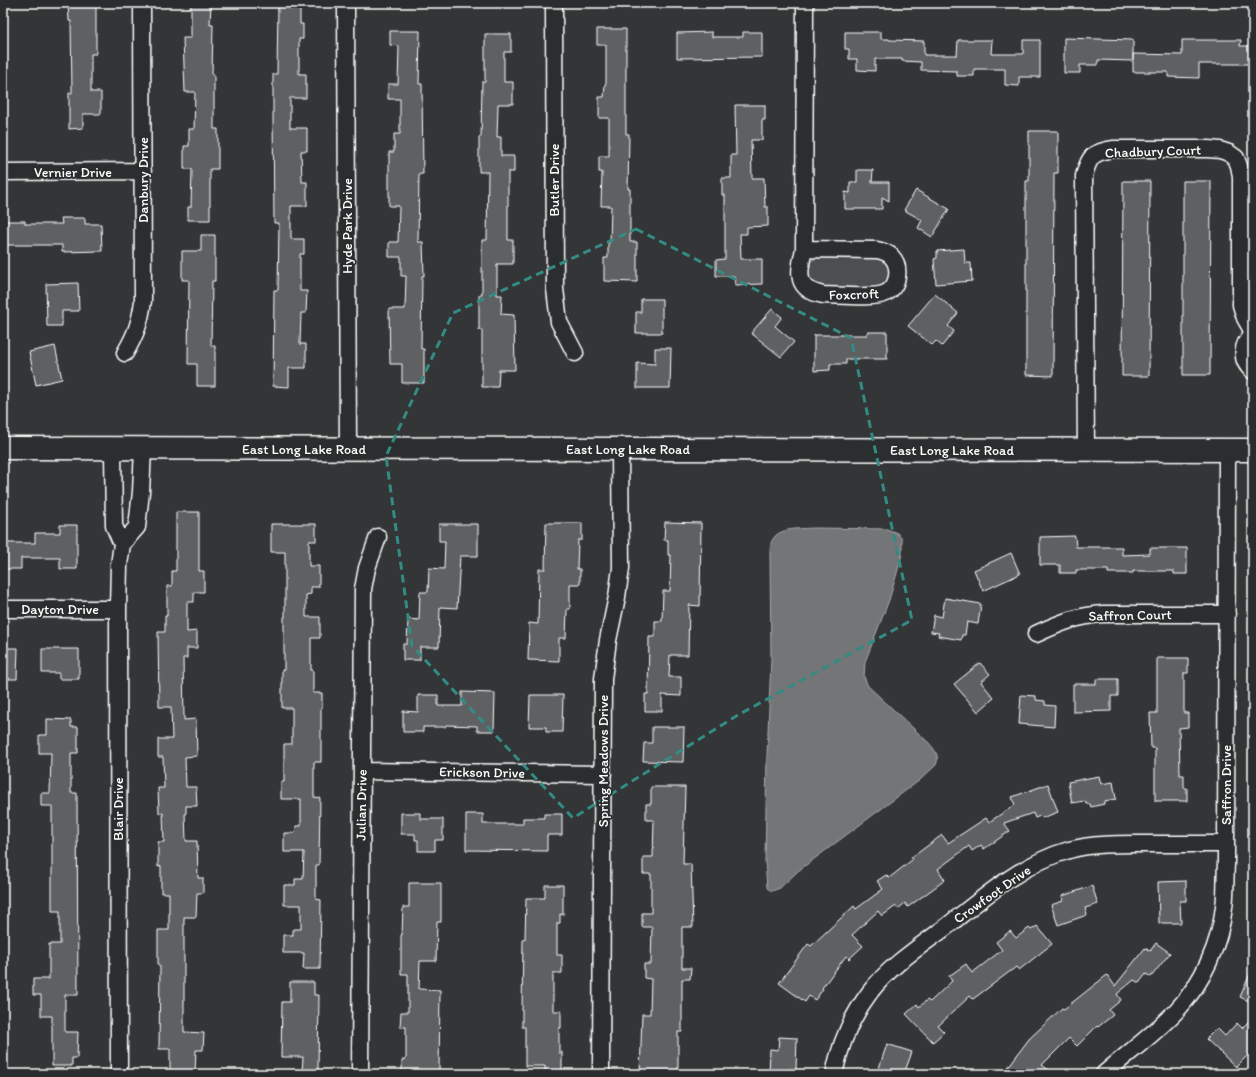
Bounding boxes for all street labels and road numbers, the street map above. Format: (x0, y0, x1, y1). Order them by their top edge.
street label: Danbury Drive (135, 137, 152, 223)
street label: Chadbury Court (1105, 141, 1201, 162)
street label: Butler Drive (546, 143, 563, 216)
street label: Vernier Drive (34, 164, 112, 181)
street label: Hyde Park Drive (339, 178, 356, 274)
street label: Foxcroft (829, 285, 879, 304)
street label: East Long Lake Road (242, 441, 366, 458)
street label: East Long Lake Road (566, 441, 690, 458)
street label: East Long Lake Road (890, 442, 1014, 459)
street label: Dayton Drive (21, 601, 99, 618)
street label: Saffron Court (1088, 606, 1172, 625)
street label: Spring Meadows Drive (595, 695, 612, 827)
street label: Saffron Drive (1218, 745, 1235, 825)
street label: Erickson Drive (439, 763, 525, 782)
street label: Julian Drive (352, 769, 371, 841)
street label: Blair Drive (110, 777, 127, 841)
street label: Crowfoot Drive (950, 861, 1034, 927)

